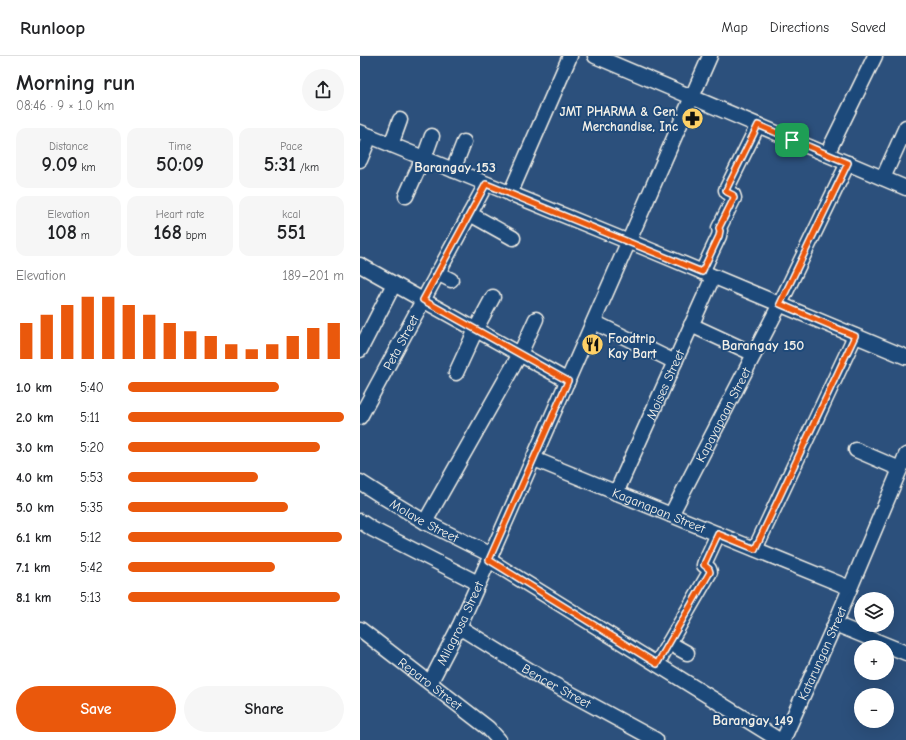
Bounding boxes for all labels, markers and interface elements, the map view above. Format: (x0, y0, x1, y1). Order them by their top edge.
text: Runloop (20, 17, 85, 39)
text: Map (721, 19, 748, 36)
text: Directions (770, 19, 829, 36)
text: Saved (851, 19, 886, 36)
button: share (302, 69, 344, 111)
text: Morning run (16, 70, 135, 96)
text: 08:46 · 9 × 1.0 km (16, 98, 114, 113)
place label: JMT PHARMA & Gen. Merchandise, Inc (560, 104, 678, 134)
pharmacy icon: JMT PHARMA & Gen. Merchandise, Inc (680, 105, 706, 131)
pin (775, 123, 809, 157)
icon: arrive (781, 129, 803, 151)
text: Distance (49, 140, 88, 153)
text: Time (169, 140, 191, 153)
text: Pace (280, 140, 302, 153)
text: 9.09 (42, 153, 78, 176)
text: 50:09 (156, 153, 204, 176)
text: 5:31 (264, 153, 296, 176)
district label: Barangay 153 (414, 159, 496, 176)
text: km (78, 161, 96, 174)
text: /km (296, 161, 319, 174)
text: Elevation (48, 208, 90, 221)
text: Heart rate (156, 208, 204, 221)
text: kcal (282, 208, 301, 221)
text: 108 (48, 221, 77, 244)
text: 168 (153, 221, 182, 244)
text: 551 (277, 221, 306, 244)
text: m (77, 229, 90, 242)
text: bpm (182, 229, 207, 242)
text: Elevation (16, 268, 66, 283)
text: 189–201 m (282, 268, 344, 283)
street label: Peta Street (380, 311, 422, 373)
place label: Foodtrip Kay Bart (608, 331, 657, 361)
restaurant icon: Foodtrip Kay Bart (580, 332, 606, 358)
district label: Barangay 150 (722, 337, 804, 354)
street label: Moises Street (643, 346, 688, 422)
street label: Kapayapaan Street (693, 364, 755, 465)
text: 1.0 km (16, 380, 52, 395)
text: 5:40 (80, 380, 104, 395)
text: 2.0 km (16, 410, 54, 425)
text: 5:11 (80, 410, 100, 425)
text: 3.0 km (16, 440, 54, 455)
text: 5:20 (80, 440, 104, 455)
text: 4.0 km (16, 470, 53, 485)
text: 5:53 (80, 470, 103, 485)
street label: Kaganapan Street (610, 485, 709, 537)
street label: Molave Street (387, 496, 462, 546)
text: 5.0 km (16, 500, 54, 515)
text: 5:35 (80, 500, 103, 515)
text: 6.1 km (16, 530, 52, 545)
text: 5:12 (80, 530, 101, 545)
text: 7.1 km (16, 560, 51, 575)
text: 5:42 (80, 560, 103, 575)
street label: Milagrosa Street (434, 578, 487, 668)
text: 8.1 km (16, 590, 51, 605)
text: 5:13 (80, 590, 101, 605)
map controls (854, 592, 894, 728)
button: layers (854, 592, 894, 632)
street label: Katarungan Street (795, 603, 850, 703)
button: + (854, 640, 894, 680)
street label: Reparo Street (395, 655, 466, 714)
street label: Bencer Street (519, 661, 595, 712)
button: Save (16, 686, 176, 732)
button: Share (184, 686, 344, 732)
button: − (854, 688, 894, 728)
district label: Barangay 149 (712, 712, 794, 729)

